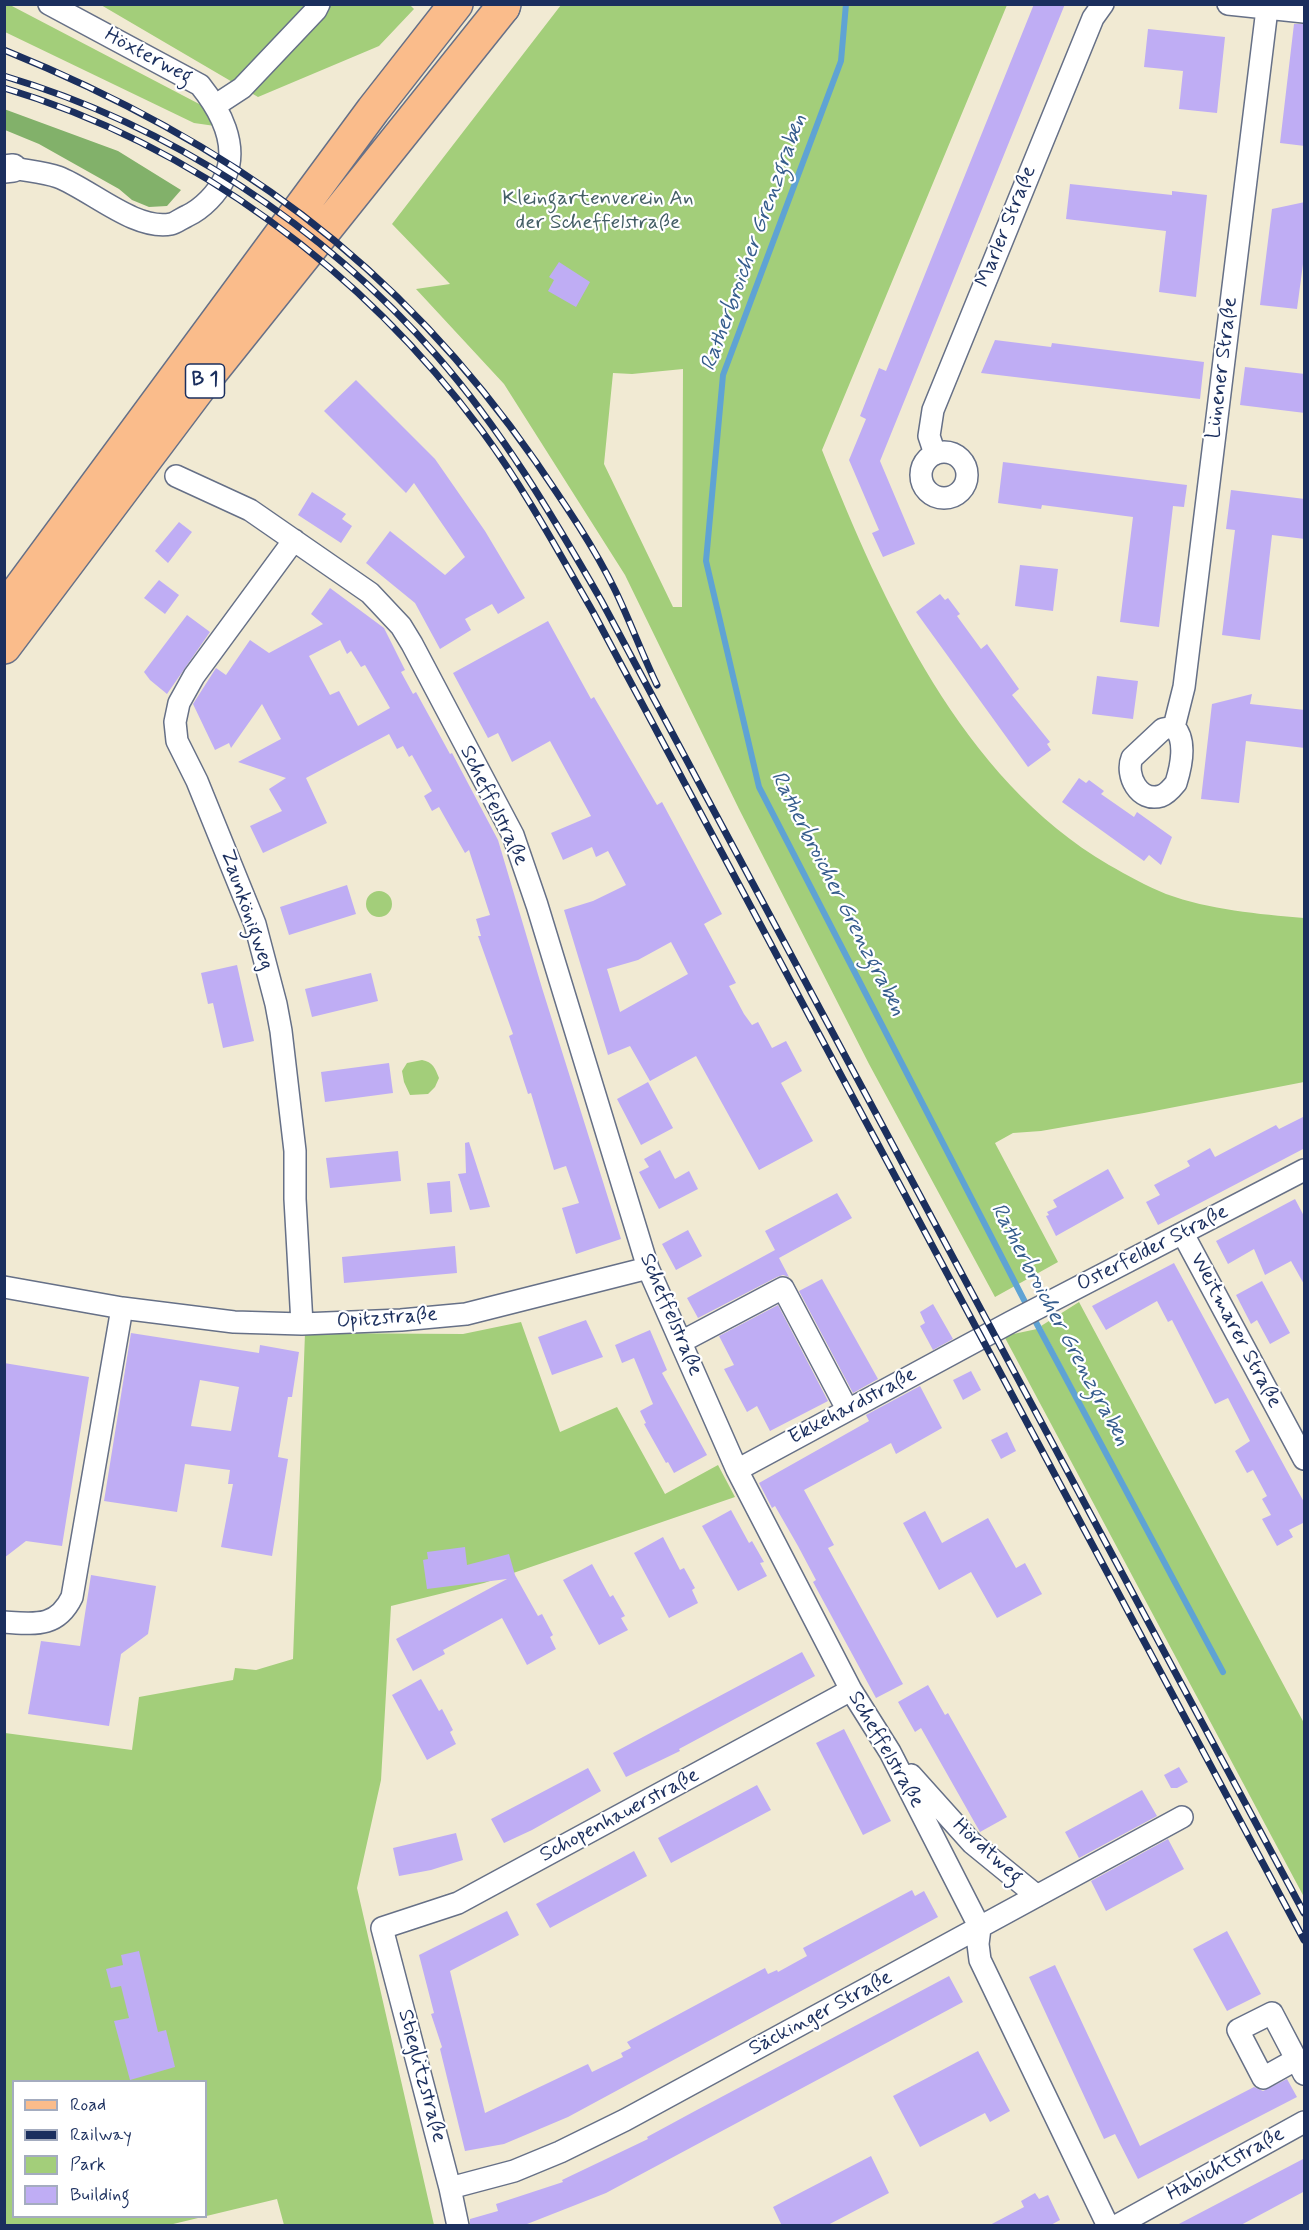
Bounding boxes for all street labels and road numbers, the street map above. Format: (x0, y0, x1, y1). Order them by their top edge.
street label: Höxterweg (100, 23, 196, 91)
street label: Marler Straße (971, 163, 1043, 291)
street label: Lünener Straße (1202, 296, 1244, 440)
road number: B 1 (186, 364, 224, 398)
street label: Scheffelstraße (453, 742, 533, 870)
street label: Zaunkönigweg (214, 846, 278, 974)
street label: Osterfelder Straße (1073, 1200, 1233, 1298)
street label: Weitmarer Straße (1184, 1249, 1286, 1413)
street label: Scheffelstraße (633, 1250, 707, 1380)
street label: Opitzstraße (336, 1303, 438, 1335)
street label: Ekkehardstraße (785, 1363, 921, 1451)
street label: Scheffelstraße (841, 1687, 929, 1813)
street label: Schopenhauerstraße (536, 1763, 704, 1869)
street label: Hördtweg (947, 1814, 1027, 1890)
street label: Säckinger Straße (745, 1966, 897, 2062)
street label: Stieglitzstraße (391, 2007, 451, 2145)
street label: Habichtstraße (1163, 2122, 1289, 2208)

